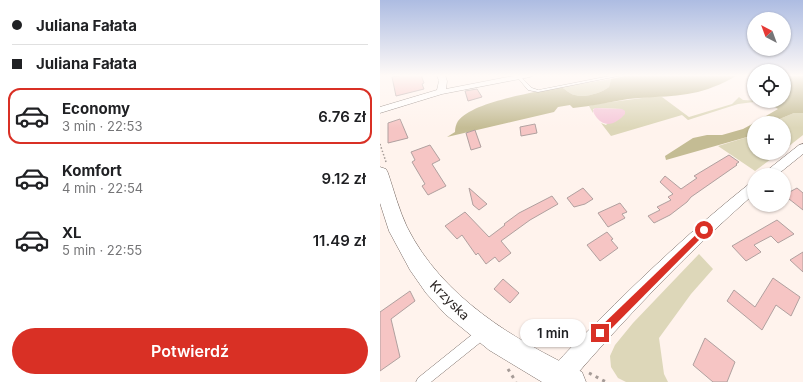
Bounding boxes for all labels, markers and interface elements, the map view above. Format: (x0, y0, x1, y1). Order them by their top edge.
north arrow (747, 12, 791, 56)
map controls (747, 12, 791, 212)
text: Juliana Fałata (36, 16, 137, 35)
text: Juliana Fałata (36, 54, 137, 73)
button: locate (747, 64, 791, 108)
icon: car (14, 98, 50, 134)
text: Economy (62, 99, 130, 118)
text: 6.76 zł (318, 107, 366, 126)
button: + (747, 116, 791, 160)
text: 3 min · 22:53 (62, 118, 143, 134)
icon: car (14, 160, 50, 196)
text: Komfort (62, 161, 122, 180)
button: − (747, 168, 791, 212)
text: 9.12 zł (321, 169, 366, 188)
text: 4 min · 22:54 (62, 180, 143, 196)
route start (695, 221, 713, 239)
icon: car (14, 222, 50, 258)
text: XL (62, 223, 82, 242)
text: 11.49 zł (313, 231, 366, 250)
text: 5 min · 22:55 (62, 242, 142, 258)
street label: Krzyska (427, 277, 473, 323)
callout: 1 min (520, 319, 586, 347)
route end (591, 324, 609, 342)
text: 1 min (537, 325, 569, 341)
button: Potwierdź (12, 328, 368, 374)

